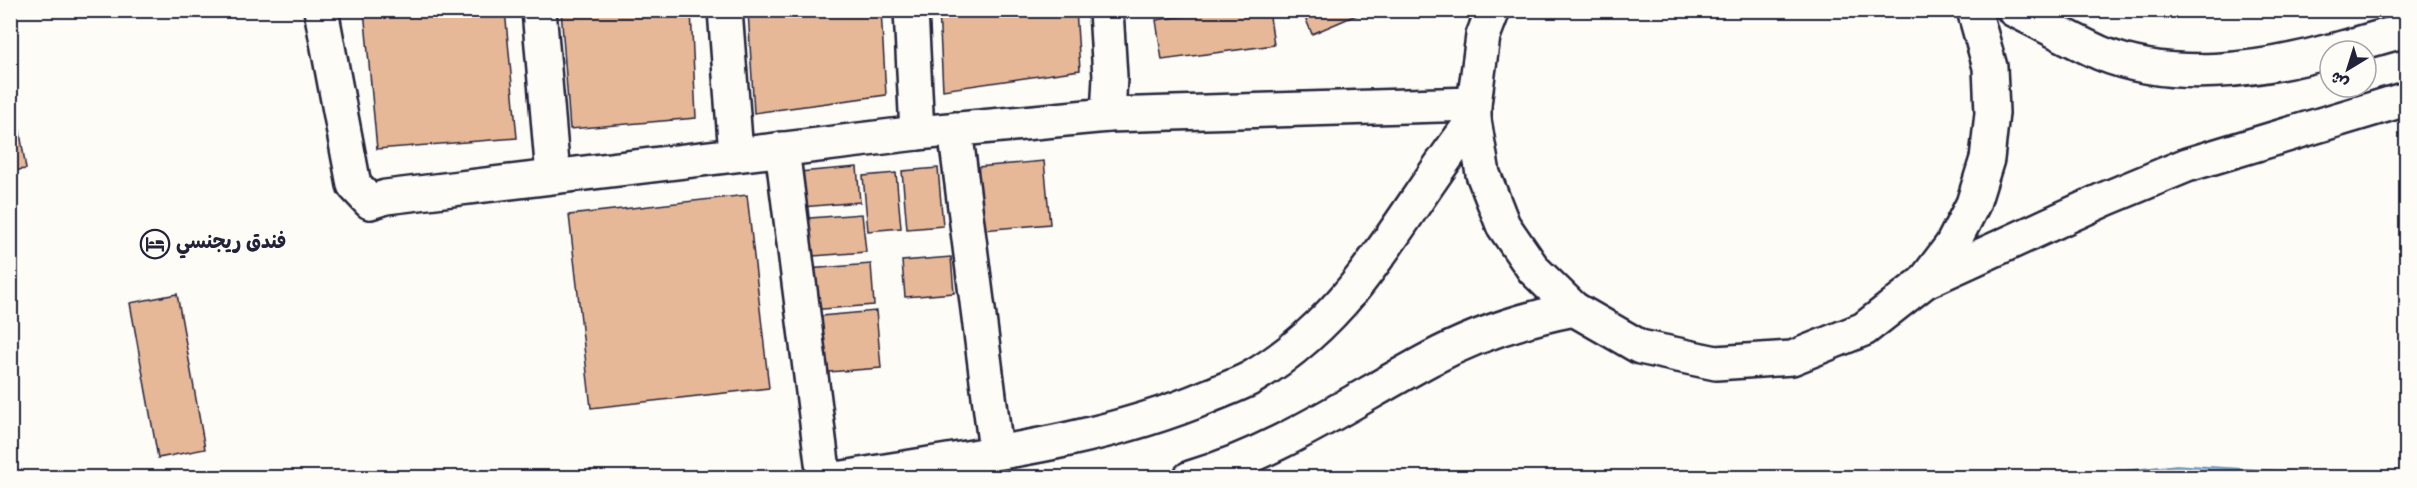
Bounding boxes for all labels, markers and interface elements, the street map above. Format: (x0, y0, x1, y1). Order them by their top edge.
north arrow (2318, 39, 2378, 99)
text: ش (2328, 65, 2354, 91)
hotel icon: فندق ريجنسي (139, 228, 171, 260)
place label: فندق ريجنسي (176, 230, 286, 259)

